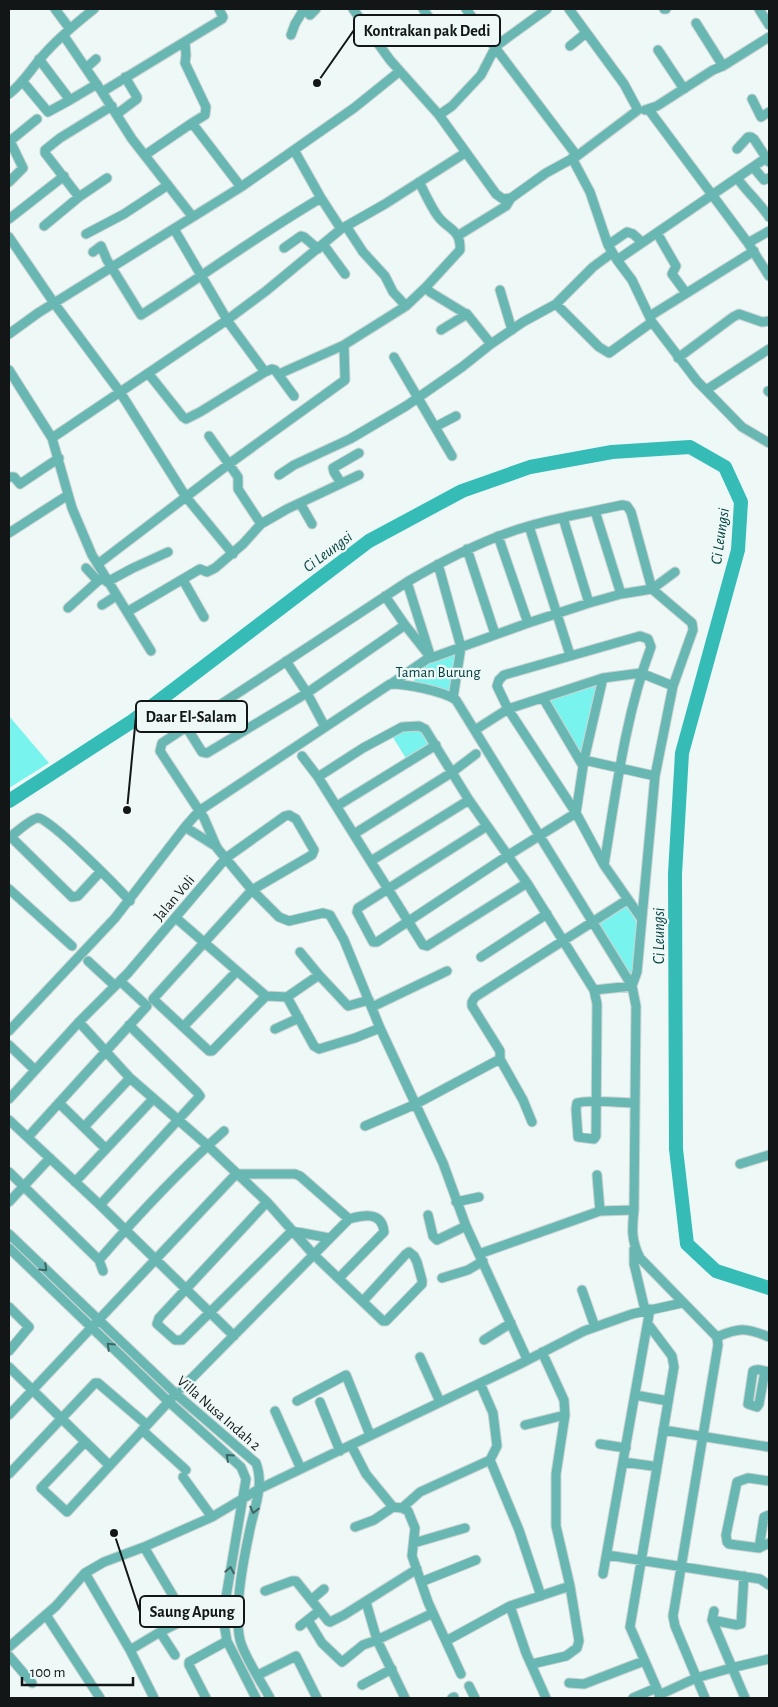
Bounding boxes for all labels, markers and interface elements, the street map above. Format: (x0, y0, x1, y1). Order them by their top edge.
callout: Kontrakan pak Dedi (354, 15, 500, 46)
text: Kontrakan pak Dedi (364, 23, 490, 39)
water label: Ci Leungsi (708, 506, 732, 565)
water label: Ci Leungsi (300, 528, 355, 575)
park label: Taman Burung (395, 665, 481, 680)
callout: Daar El-Salam (136, 701, 247, 732)
text: Daar El-Salam (145, 709, 237, 725)
street label: Jalan Voli (151, 873, 198, 924)
water label: Ci Leungsi (651, 907, 667, 964)
one-way arrow (39, 1262, 48, 1271)
one-way arrow (107, 1343, 116, 1352)
street label: Villa Nusa Indah 2 (174, 1373, 263, 1454)
one-way arrow (226, 1453, 235, 1462)
one-way arrow (249, 1506, 260, 1515)
one-way arrow (225, 1566, 235, 1574)
callout: Saung Apung (140, 1596, 244, 1627)
text: Saung Apung (150, 1604, 235, 1620)
scale bar (22, 1654, 134, 1686)
text: 100 m (30, 1665, 65, 1680)

